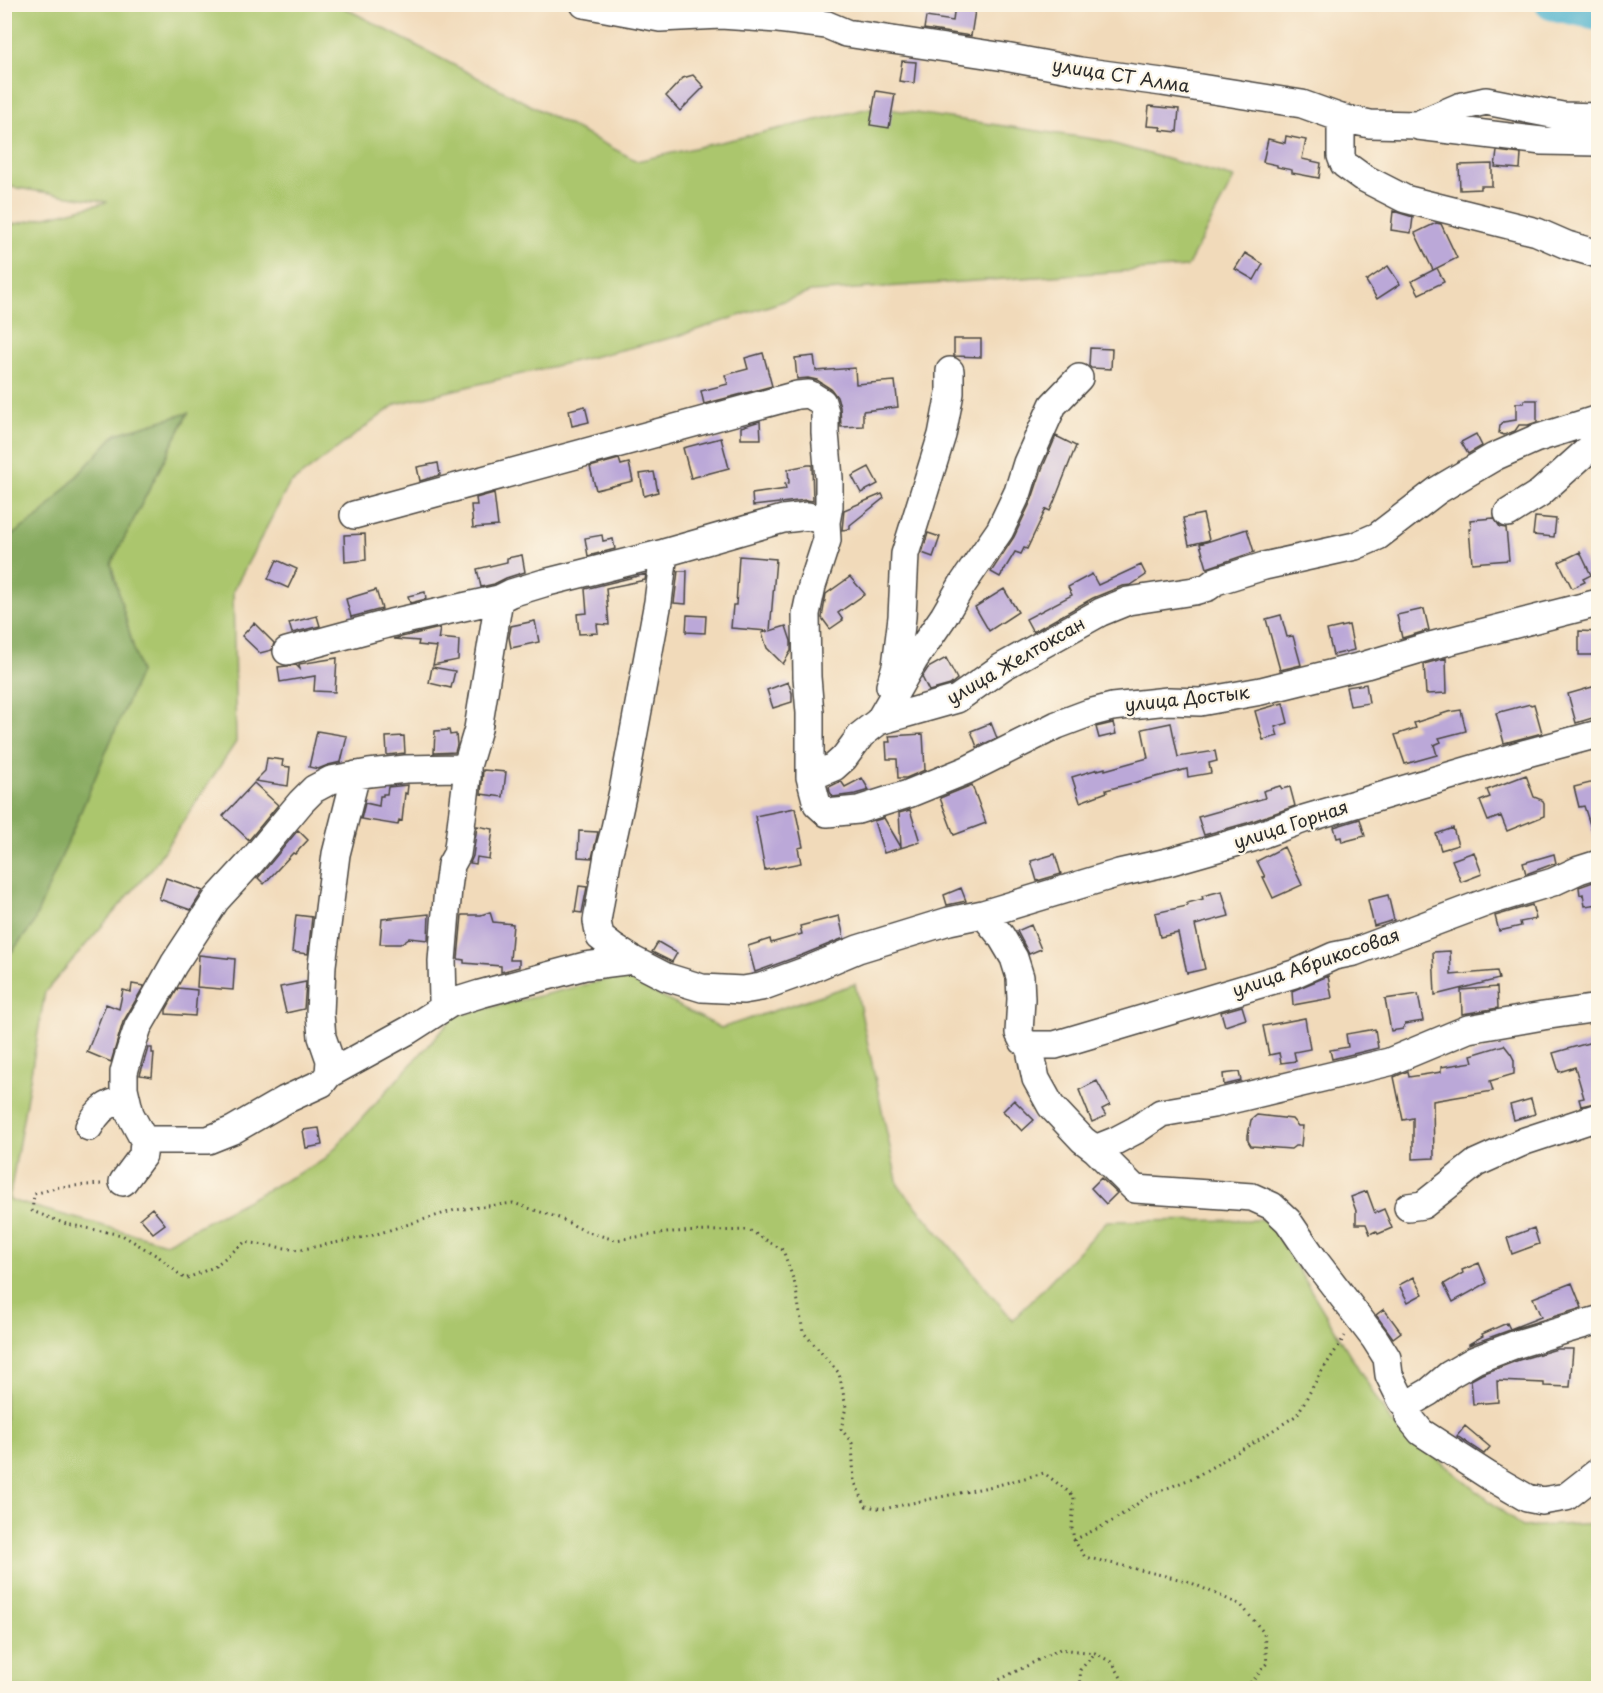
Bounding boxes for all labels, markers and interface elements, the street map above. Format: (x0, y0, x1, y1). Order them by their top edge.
street label: улица СТ Алма (1051, 50, 1192, 99)
street label: улица Желтоксан (941, 609, 1090, 710)
street label: улица Достык (1123, 678, 1251, 717)
street label: улица Горная (1230, 792, 1351, 855)
street label: улица Абрикосовая (1228, 920, 1403, 1003)

